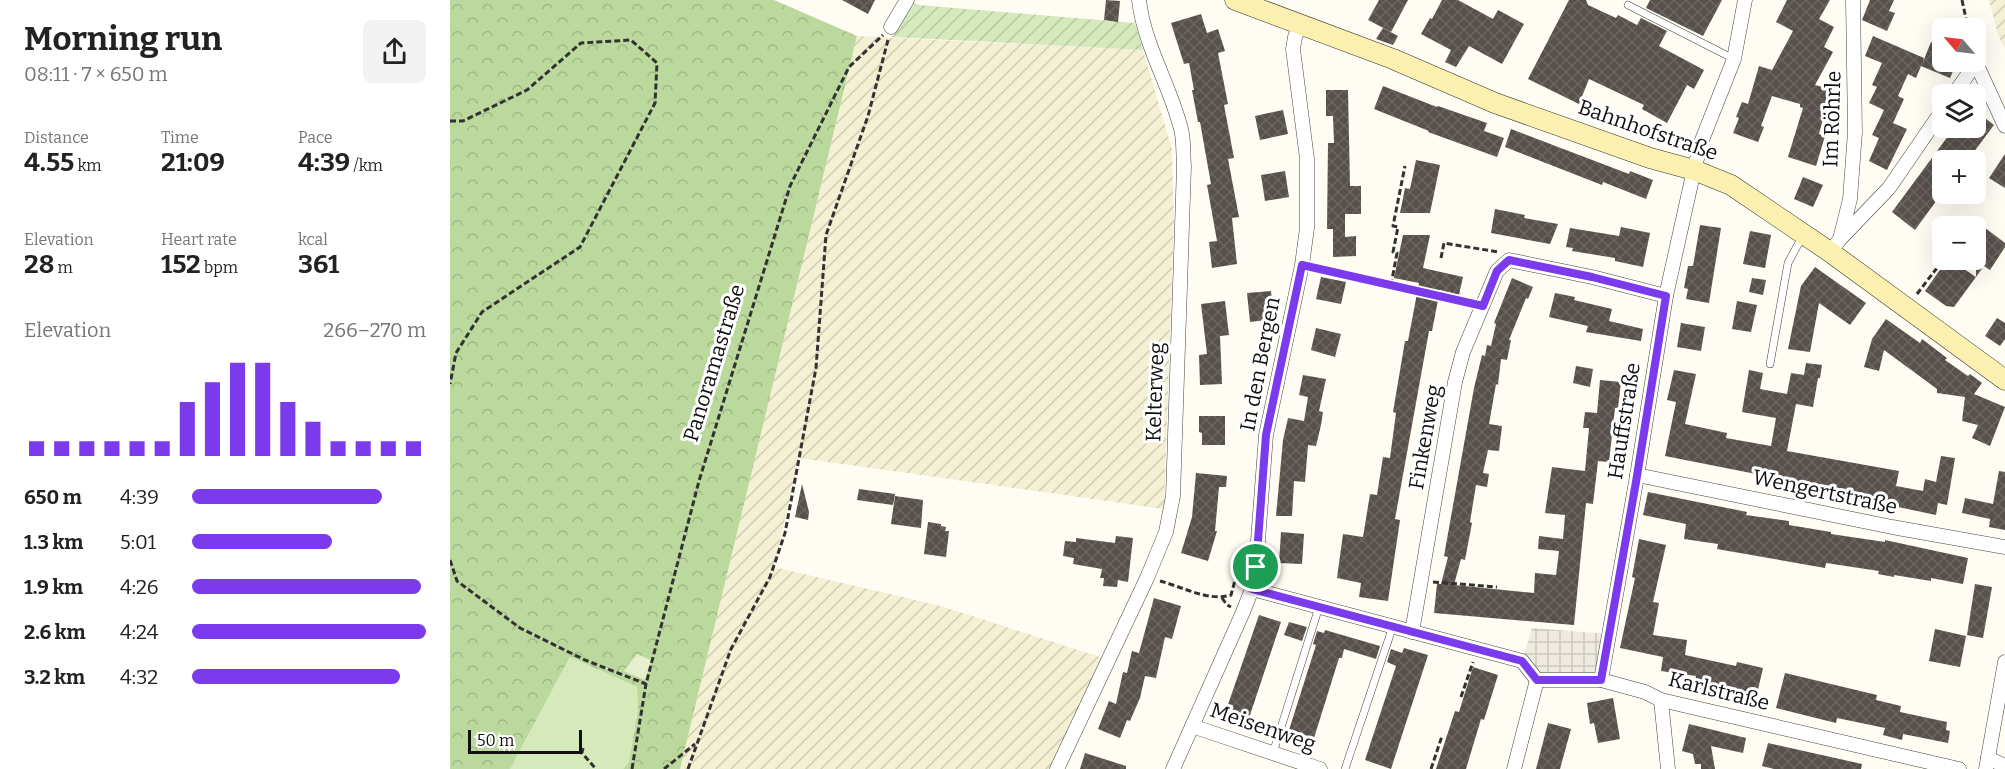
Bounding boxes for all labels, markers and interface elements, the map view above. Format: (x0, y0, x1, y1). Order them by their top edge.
north arrow (1932, 18, 1986, 72)
map controls (1932, 18, 1986, 270)
text: Morning run (24, 19, 222, 59)
button: share (363, 20, 426, 83)
text: 08:11 · 7 × 650 m (24, 62, 168, 86)
street label: Im Röhrle (1817, 70, 1847, 168)
button: layers (1932, 84, 1986, 138)
street label: Bahnhofstraße (1575, 94, 1721, 166)
text: Distance (24, 128, 89, 147)
text: Time (161, 128, 199, 147)
text: Pace (298, 128, 333, 147)
text: 4.55 (24, 147, 74, 178)
text: 21:09 (161, 147, 225, 178)
text: 4:39 (298, 147, 350, 178)
button: + (1932, 150, 1986, 204)
text: km (74, 156, 102, 175)
text: /km (350, 156, 383, 175)
button: − (1932, 216, 1986, 270)
text: Elevation (24, 230, 94, 249)
text: Heart rate (161, 230, 237, 249)
text: kcal (298, 230, 328, 249)
text: 28 (24, 249, 54, 280)
text: 152 (161, 249, 201, 280)
text: 361 (298, 249, 339, 280)
text: m (54, 258, 73, 277)
text: bpm (201, 258, 238, 277)
street label: Panoramastraße (678, 281, 750, 445)
street label: In den Bergen (1234, 295, 1286, 433)
text: Elevation (24, 318, 111, 342)
text: 266–270 m (323, 318, 426, 342)
street label: Kelterweg (1140, 342, 1170, 442)
street label: Hauffstraße (1602, 361, 1646, 481)
street label: Finkenweg (1403, 382, 1447, 491)
street label: Wengertstraße (1750, 464, 1900, 520)
text: 650 m (24, 485, 82, 509)
text: 4:39 (120, 485, 159, 509)
text: 1.3 km (24, 530, 83, 554)
text: 5:01 (120, 530, 156, 554)
pin (1230, 541, 1281, 592)
icon: arrive (1239, 550, 1272, 583)
text: 1.9 km (24, 575, 83, 599)
text: 4:26 (120, 575, 159, 599)
text: 2.6 km (24, 620, 86, 644)
text: 4:24 (120, 620, 158, 644)
text: 3.2 km (24, 665, 85, 689)
text: 4:32 (120, 665, 158, 689)
street label: Karlstraße (1666, 666, 1772, 716)
street label: Meisenweg (1207, 697, 1319, 757)
scale bar (468, 727, 582, 754)
text: 50 m (477, 731, 514, 750)

